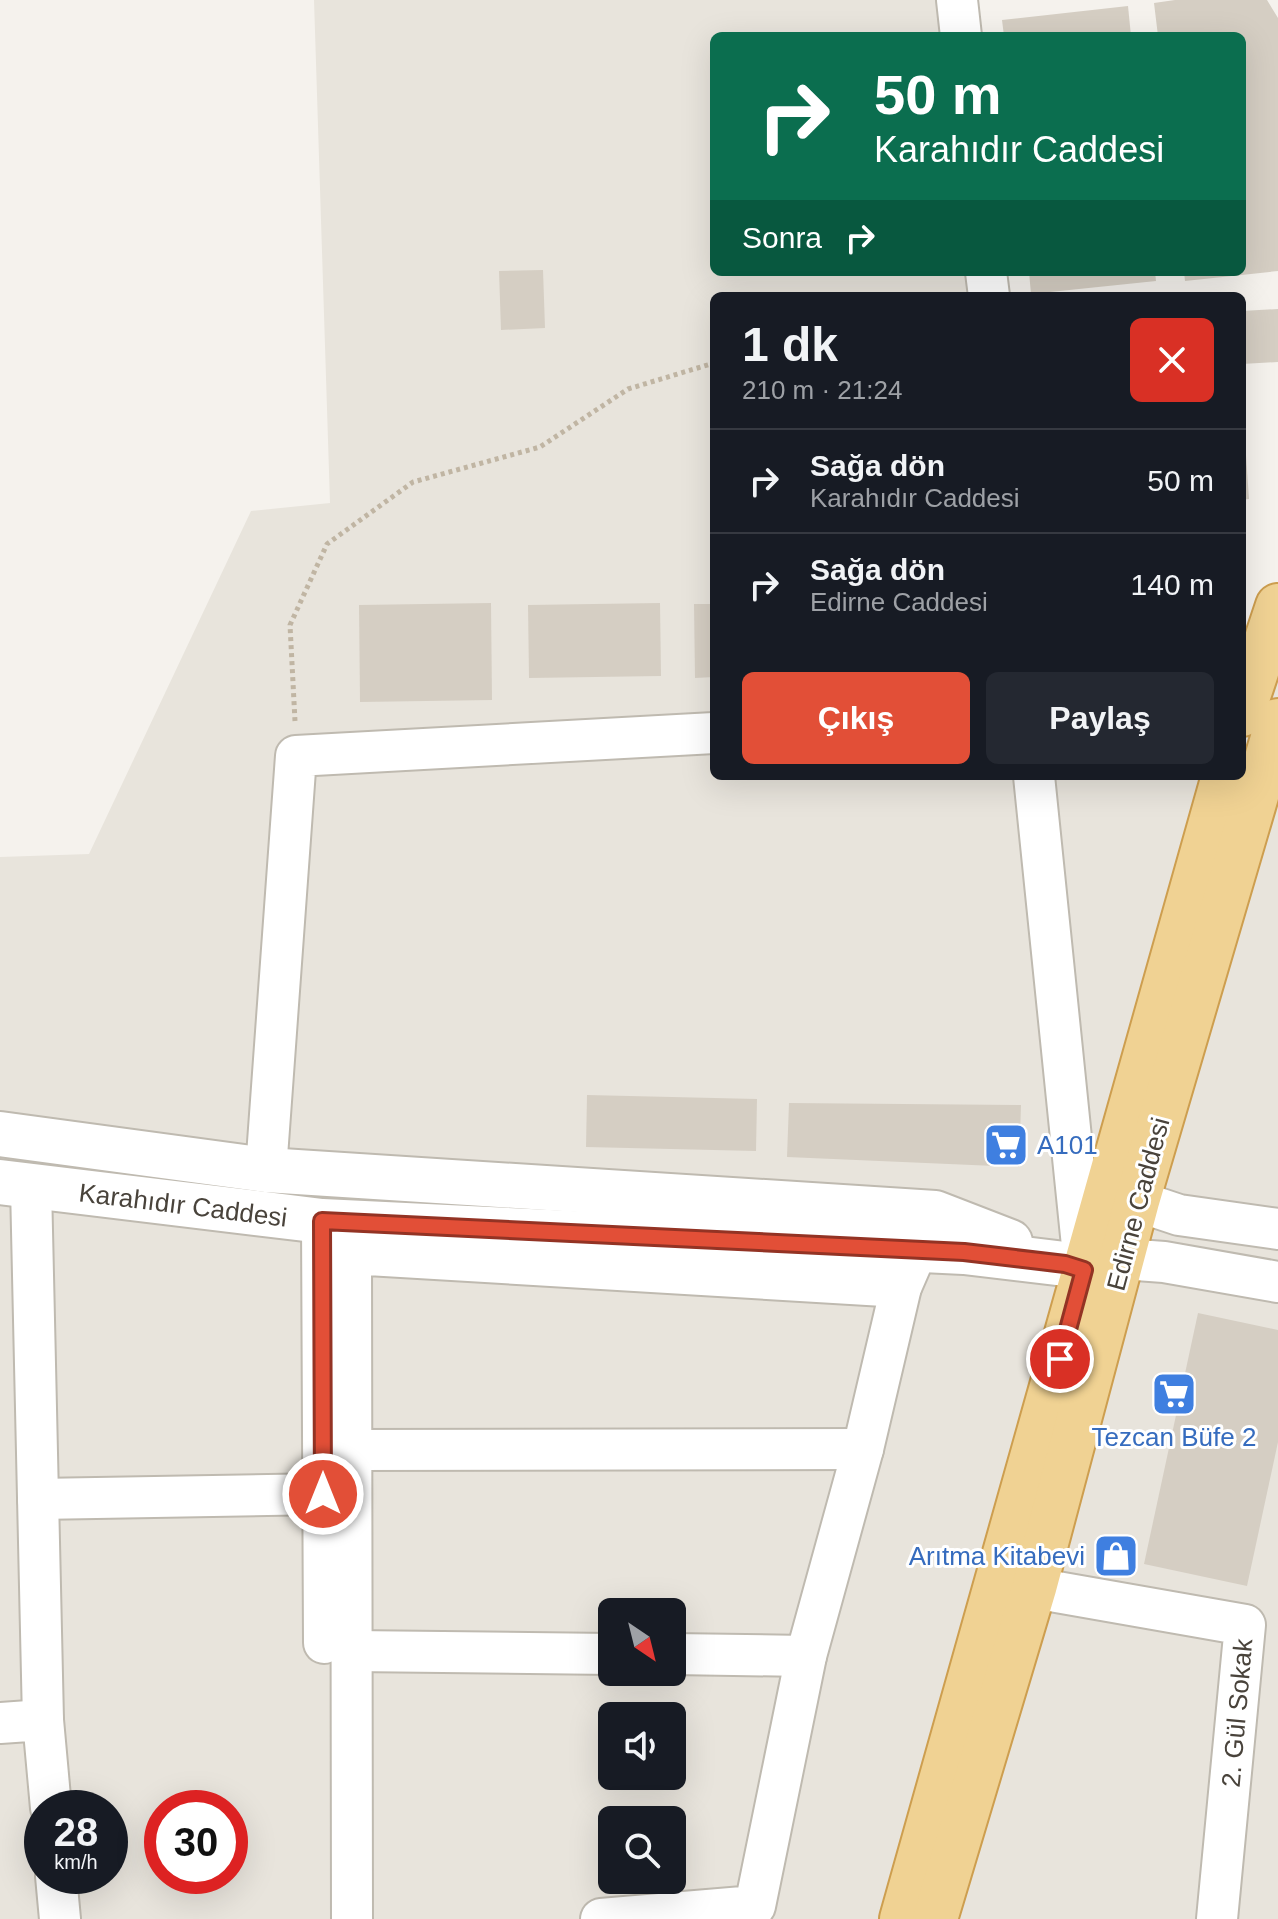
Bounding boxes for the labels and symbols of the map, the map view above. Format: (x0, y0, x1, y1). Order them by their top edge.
street label: Edirne Caddesi (1101, 1114, 1175, 1294)
supermarket icon: A101 (982, 1121, 1030, 1169)
place label: A101 (1037, 1130, 1098, 1160)
street label: Karahıdır Caddesi (77, 1177, 289, 1233)
pin (1026, 1325, 1094, 1393)
supermarket icon: Tezcan Büfe 2 (1150, 1370, 1198, 1418)
place label: Tezcan Büfe 2 (1092, 1422, 1256, 1452)
position arrow (281, 1452, 365, 1536)
shop icon: Arıtma Kitabevi (1092, 1532, 1140, 1580)
place label: Arıtma Kitabevi (909, 1541, 1085, 1571)
north arrow (598, 1598, 686, 1686)
street label: 2. Gül Sokak (1216, 1637, 1259, 1788)
speed limit sign: 30 (144, 1790, 248, 1894)

